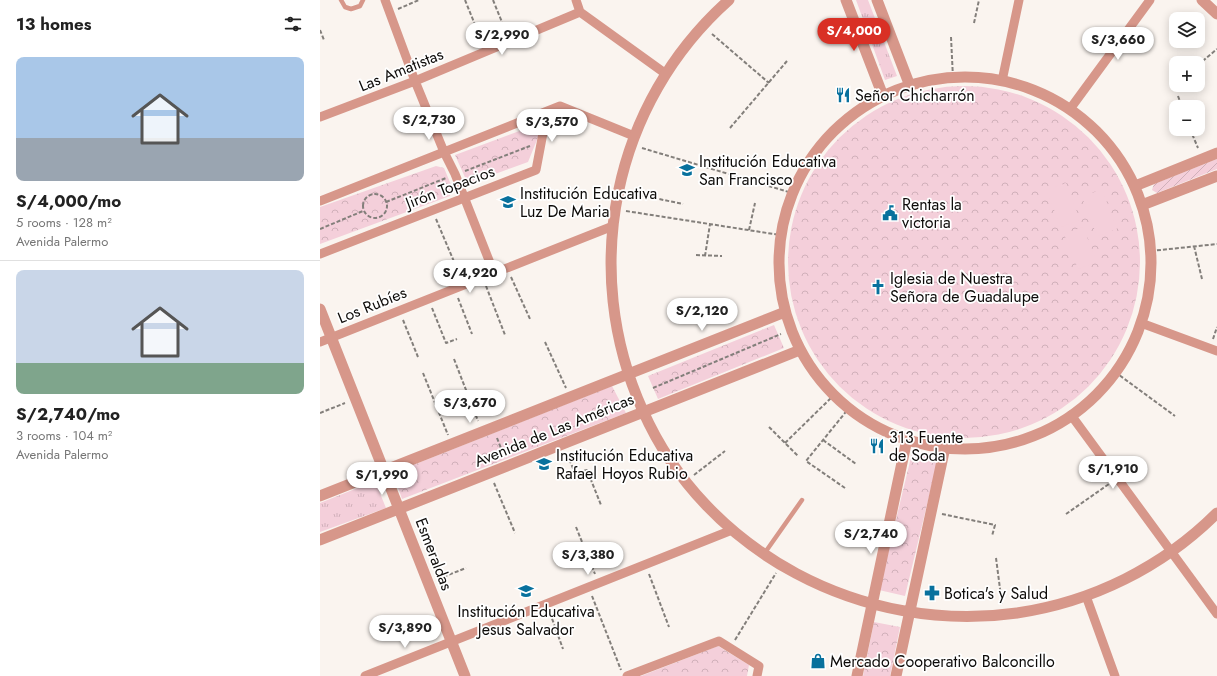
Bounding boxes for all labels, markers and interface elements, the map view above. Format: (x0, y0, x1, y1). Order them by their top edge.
text: 13 homes (16, 12, 91, 36)
map controls (1169, 12, 1205, 136)
button: layers (1169, 12, 1205, 48)
icon: filters (282, 13, 304, 35)
pin: S/4,000 (817, 18, 891, 52)
text: S/4,000 (826, 21, 882, 40)
pin: S/2,990 (465, 22, 539, 56)
text: S/2,990 (475, 25, 529, 44)
pin: S/3,660 (1081, 27, 1155, 61)
text: S/3,660 (1091, 30, 1145, 49)
street label: Las Amatistas (355, 43, 447, 97)
button: + (1169, 56, 1205, 92)
icon: home (124, 83, 196, 155)
place label: Señor Chicharrón (855, 84, 975, 107)
restaurant icon: Señor Chicharrón (834, 86, 852, 104)
button: − (1169, 100, 1205, 136)
pin: S/2,730 (392, 107, 466, 141)
pin: S/3,570 (515, 109, 589, 143)
text: S/2,730 (402, 110, 456, 129)
text: S/3,570 (526, 112, 578, 131)
place label: Institución Educativa San Francisco (699, 150, 836, 191)
street label: Jirón Topacios (400, 159, 498, 215)
school or university icon: Institución Educativa San Francisco (678, 161, 696, 179)
place label: Institución Educativa Luz De Maria (520, 182, 657, 223)
text: S/4,000/mo (16, 189, 121, 213)
school or university icon: Institución Educativa Luz De Maria (499, 193, 517, 211)
place label: Rentas la victoria (902, 193, 962, 234)
public building icon: Rentas la victoria (881, 204, 899, 222)
text: 5 rooms · 128 m² (16, 213, 112, 232)
text: Avenida Palermo (16, 232, 108, 251)
pin: S/4,920 (433, 260, 507, 294)
text: S/4,920 (442, 263, 498, 282)
place label: Iglesia de Nuestra Señora de Guadalupe (890, 267, 1039, 308)
church icon: Iglesia de Nuestra Señora de Guadalupe (869, 278, 887, 296)
street label: Los Rubíes (334, 281, 410, 329)
icon: home (124, 296, 196, 368)
pin: S/2,120 (665, 298, 739, 332)
text: S/2,120 (676, 301, 728, 320)
street label: Avenida de Las Américas (471, 387, 637, 473)
pin: S/3,670 (433, 390, 507, 424)
text: S/3,670 (443, 393, 497, 412)
text: S/2,740/mo (16, 402, 120, 426)
text: 3 rooms · 104 m² (16, 426, 112, 445)
place label: 313 Fuente de Soda (889, 426, 963, 467)
restaurant icon: 313 Fuente de Soda (868, 437, 886, 455)
place label: Institución Educativa Rafael Hoyos Rubio (556, 444, 693, 485)
text: Avenida Palermo (16, 445, 108, 464)
school or university icon: Institución Educativa Rafael Hoyos Rubio (535, 455, 553, 473)
pin: S/1,910 (1076, 456, 1150, 490)
text: S/1,910 (1088, 459, 1138, 478)
pin: S/1,990 (345, 462, 419, 496)
text: S/1,990 (356, 465, 408, 484)
street label: Esmeraldas (410, 514, 458, 594)
pin: S/2,740 (834, 521, 908, 555)
text: S/2,740 (844, 524, 898, 543)
pin: S/3,380 (551, 542, 625, 576)
text: S/3,380 (562, 545, 614, 564)
school or university icon: Institución Educativa Jesus Salvador (517, 582, 535, 600)
place label: Botica's y Salud (944, 582, 1048, 605)
pharmacy icon: Botica's y Salud (923, 584, 941, 602)
place label: Institución Educativa Jesus Salvador (457, 600, 595, 641)
pin: S/3,890 (368, 615, 442, 649)
text: S/3,890 (378, 618, 432, 637)
place label: Mercado Cooperativo Balconcillo (830, 650, 1055, 673)
shop icon: Mercado Cooperativo Balconcillo (809, 652, 827, 670)

